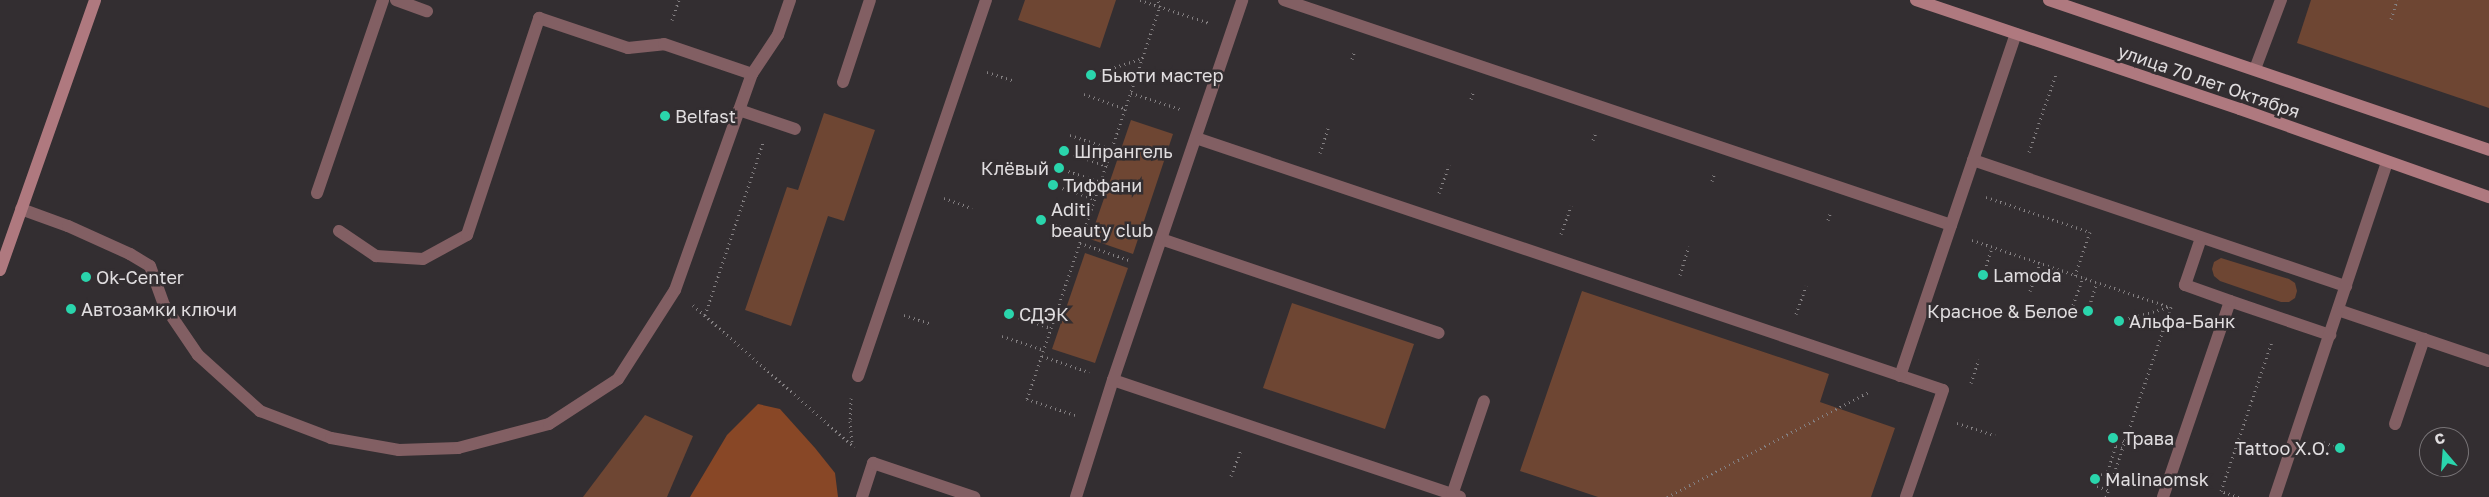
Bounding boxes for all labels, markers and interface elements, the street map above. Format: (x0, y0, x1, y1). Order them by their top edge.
street label: улица 70 лет Октября (2115, 40, 2303, 122)
place label: Бьюти мастер (1101, 64, 1224, 86)
marker: Бьюти мастер (1085, 69, 1097, 81)
place label: Belfast (675, 105, 736, 127)
marker: Belfast (659, 110, 671, 122)
place label: Шпрангель (1074, 140, 1173, 162)
marker: Шпрангель (1058, 145, 1070, 157)
place label: Клёвый (981, 157, 1049, 179)
marker: Клёвый (1053, 162, 1065, 174)
place label: Тиффани (1063, 174, 1142, 196)
marker: Тиффани (1047, 179, 1059, 191)
place label: Aditi beauty club (1051, 199, 1153, 242)
marker: Aditi beauty club (1035, 214, 1047, 226)
place label: Lamoda (1993, 264, 2062, 286)
place label: Ok-Center (96, 266, 184, 288)
marker: Lamoda (1977, 269, 1989, 281)
marker: Ok-Center (80, 271, 92, 283)
place label: Автозамки ключи (81, 298, 237, 320)
place label: Красное & Белое (1927, 300, 2078, 322)
marker: Автозамки ключи (65, 303, 77, 315)
place label: СДЭК (1019, 303, 1068, 325)
marker: Красное & Белое (2082, 305, 2094, 317)
marker: СДЭК (1003, 308, 1015, 320)
place label: Альфа-Банк (2129, 310, 2235, 332)
marker: Альфа-Банк (2113, 315, 2125, 327)
place label: Трава (2123, 427, 2174, 449)
north arrow (2419, 427, 2469, 477)
text: С (2432, 429, 2447, 448)
marker: Трава (2107, 432, 2119, 444)
place label: Tattoo X.O. (2235, 437, 2330, 459)
marker: Tattoo X.O. (2334, 442, 2346, 454)
place label: Malinaomsk (2105, 468, 2209, 490)
marker: Malinaomsk (2089, 473, 2101, 485)

